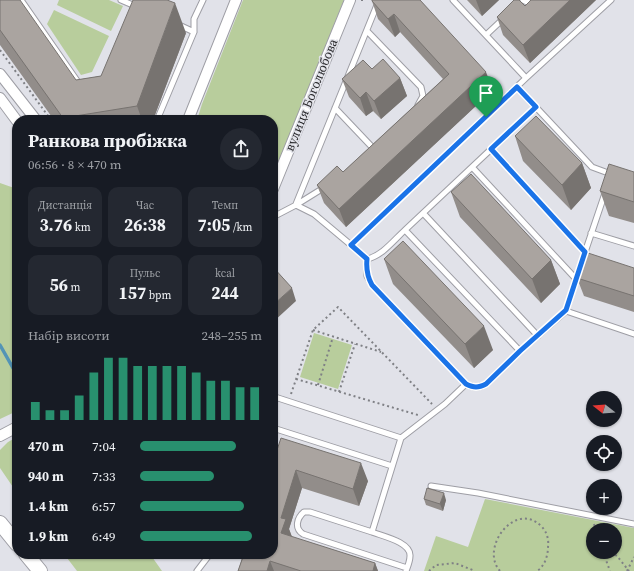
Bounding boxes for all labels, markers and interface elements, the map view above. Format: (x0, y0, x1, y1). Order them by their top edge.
street label: вулиця Боголюбова (281, 36, 341, 154)
pin (469, 76, 503, 117)
icon: arrive (475, 82, 497, 104)
text: Ранкова пробіжка (28, 128, 187, 153)
button: share (220, 128, 262, 170)
text: 06:56 · 8 × 470 m (28, 156, 122, 173)
text: Дистанція (38, 198, 92, 213)
text: Час (136, 198, 154, 213)
text: Темп (212, 198, 238, 213)
text: 3.76 (39, 213, 72, 237)
text: 26:38 (124, 213, 166, 237)
text: 7:05 (198, 213, 230, 237)
text: km (72, 220, 91, 235)
text: /km (230, 220, 252, 235)
text: Пульс (130, 266, 160, 281)
text: kcal (215, 266, 235, 281)
text: 56 (50, 273, 68, 297)
text: m (68, 280, 80, 295)
text: 157 (119, 281, 146, 305)
text: 244 (211, 281, 239, 305)
text: bpm (146, 288, 171, 303)
text: Набір висоти (28, 327, 110, 344)
text: 248–255 m (202, 327, 262, 344)
north arrow (586, 391, 622, 427)
map controls (586, 391, 622, 559)
button: locate (586, 435, 622, 471)
text: 470 m (28, 438, 64, 455)
text: 7:04 (92, 438, 115, 455)
text: 940 m (28, 468, 64, 485)
text: 7:33 (92, 468, 115, 485)
button: + (586, 479, 622, 515)
text: 1.4 km (28, 498, 68, 515)
text: 6:57 (92, 498, 115, 515)
button: − (586, 523, 622, 559)
text: 1.9 km (28, 528, 68, 545)
text: 6:49 (92, 528, 115, 545)

